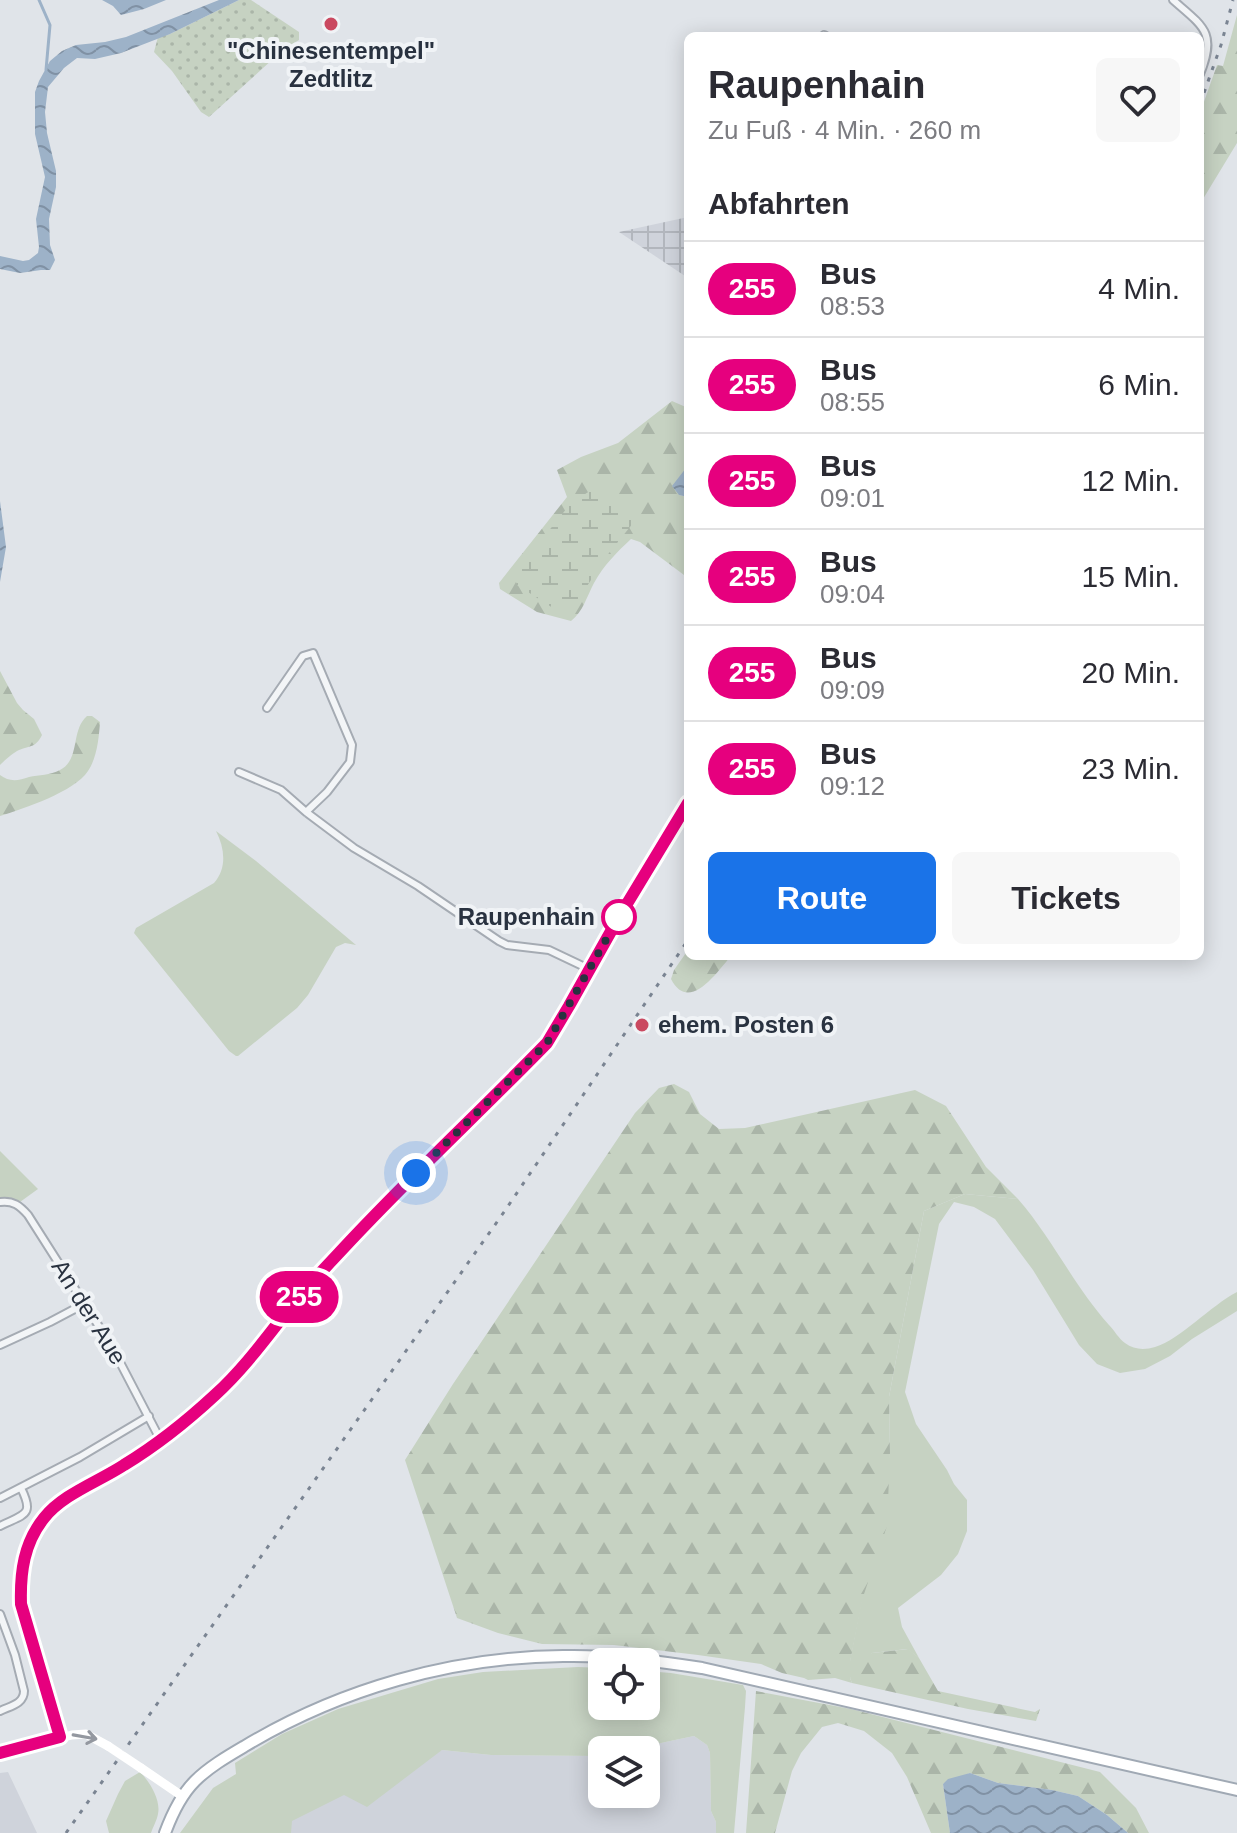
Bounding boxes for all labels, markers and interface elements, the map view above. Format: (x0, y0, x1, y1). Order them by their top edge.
marker: "Chinesentempel" Zedtlitz (322, 15, 340, 33)
place label: "Chinesentempel" Zedtlitz (227, 37, 435, 92)
button: heart (1096, 58, 1180, 142)
text: Raupenhain (708, 64, 925, 106)
text: Zu Fuß · 4 Min. · 260 m (708, 115, 981, 145)
text: Abfahrten (708, 187, 850, 220)
text: Bus (820, 257, 877, 290)
text: 4 Min. (1098, 272, 1180, 305)
text: 255 (729, 273, 775, 304)
text: 08:53 (820, 291, 885, 321)
text: Bus (820, 353, 877, 386)
text: 6 Min. (1098, 368, 1180, 401)
text: 255 (729, 369, 775, 400)
text: 08:55 (820, 387, 885, 417)
text: Bus (820, 449, 877, 482)
text: 12 Min. (1082, 464, 1180, 497)
text: 255 (729, 465, 775, 496)
text: 09:01 (820, 483, 885, 513)
text: Bus (820, 545, 877, 578)
text: 15 Min. (1082, 560, 1180, 593)
text: 255 (729, 561, 775, 592)
text: 09:04 (820, 579, 885, 609)
text: Bus (820, 641, 877, 674)
text: 20 Min. (1082, 656, 1180, 689)
text: 255 (729, 657, 775, 688)
text: 09:09 (820, 675, 885, 705)
text: Bus (820, 737, 877, 770)
text: 23 Min. (1082, 752, 1180, 785)
text: 255 (729, 753, 775, 784)
text: 09:12 (820, 771, 885, 801)
button: Route (708, 852, 936, 944)
button: Tickets (952, 852, 1180, 944)
marker: Raupenhain (602, 900, 636, 934)
place label: Raupenhain (458, 903, 595, 930)
place label: ehem. Posten 6 (658, 1011, 834, 1038)
marker: ehem. Posten 6 (633, 1016, 651, 1034)
your location (396, 1153, 436, 1193)
street label: An der Aue (47, 1254, 132, 1369)
line badge: 255 (253, 1271, 345, 1323)
text: 255 (276, 1281, 322, 1312)
map controls (588, 1648, 660, 1808)
button: locate (588, 1648, 660, 1720)
one-way arrow (72, 1731, 97, 1746)
button: layers (588, 1736, 660, 1808)

